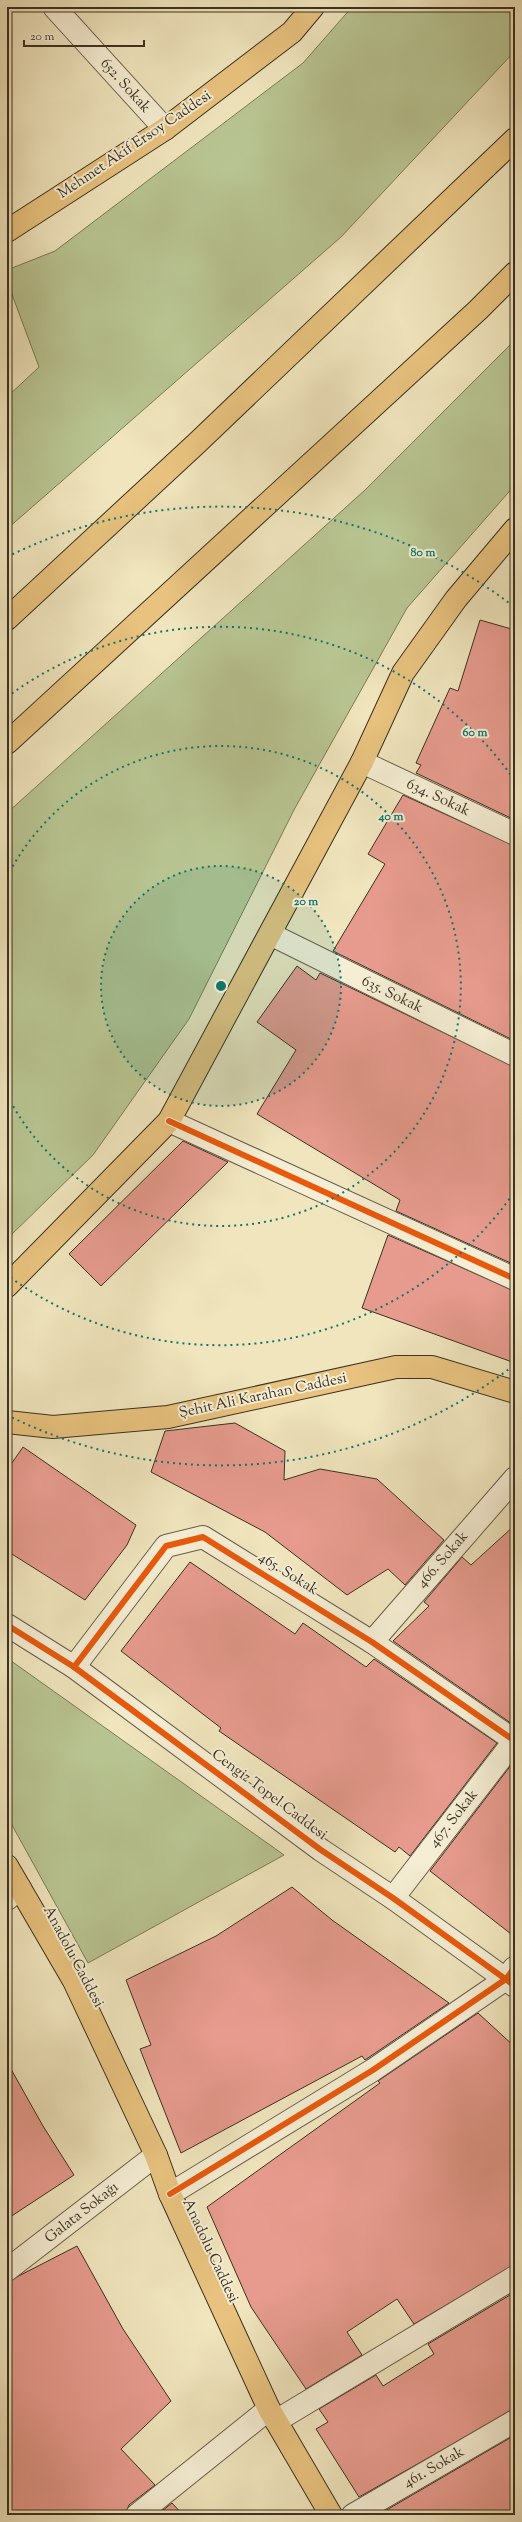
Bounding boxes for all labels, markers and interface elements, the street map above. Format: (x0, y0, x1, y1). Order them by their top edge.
scale bar (24, 22, 144, 48)
text: 20 m (30, 28, 55, 46)
street label: 652. Sokak (95, 54, 155, 118)
street label: Mehmet Akif Ersoy Caddesi (54, 86, 216, 204)
text: 80 m (411, 544, 435, 562)
text: 60 m (463, 724, 487, 742)
street label: 634. Sokak (403, 774, 473, 822)
text: 40 m (378, 808, 403, 826)
text: 20 m (294, 893, 318, 911)
street label: 635. Sokak (358, 971, 426, 1019)
centre of rings (214, 979, 228, 993)
street label: Şehit Ali Karahan Caddesi (177, 1368, 349, 1424)
street label: 466. Sokak (412, 1527, 474, 1593)
street label: 465. Sokak (254, 1547, 322, 1601)
street label: Cengiz Topel Caddesi (207, 1744, 331, 1846)
street label: 467. Sokak (424, 1785, 484, 1853)
street label: Anadolu Caddesi (37, 1902, 109, 2012)
street label: Galata Sokağı (41, 2177, 123, 2249)
street label: Anadolu Caddesi (177, 2196, 243, 2306)
street label: 461. Sokak (400, 2442, 468, 2494)

